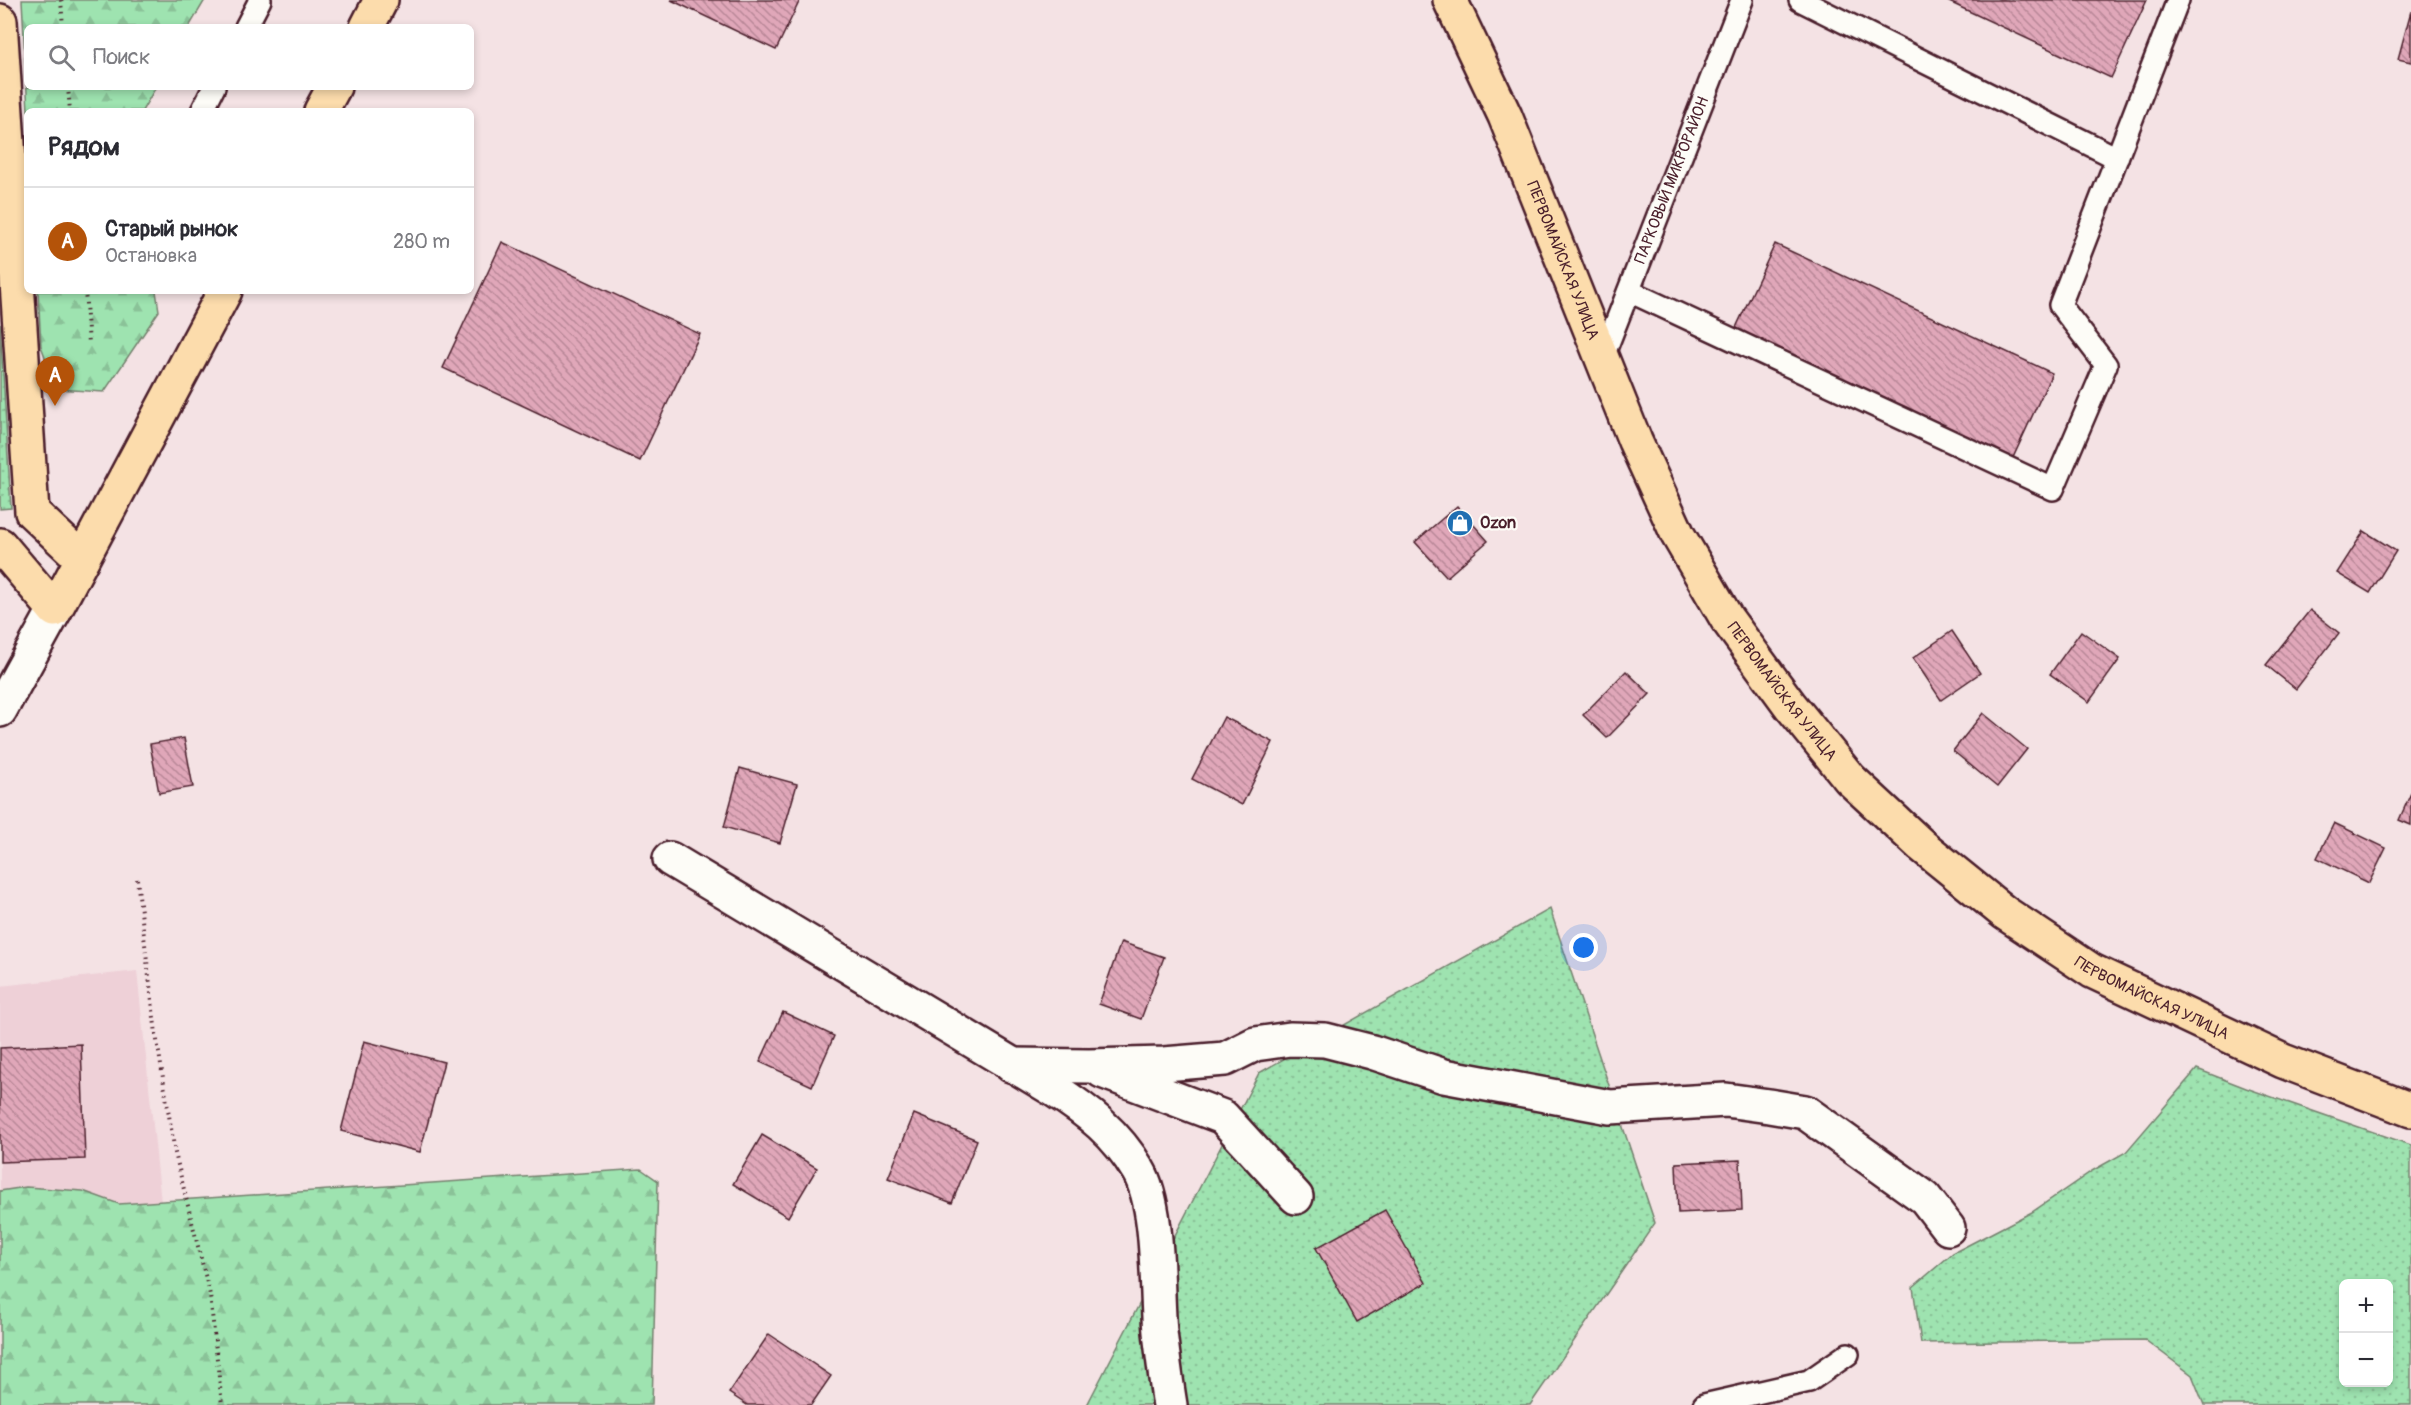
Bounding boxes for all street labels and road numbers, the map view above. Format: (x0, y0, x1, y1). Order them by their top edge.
street label: ПАРКОВЫЙ МИКРОРАЙОН (1630, 94, 1713, 267)
street label: ПЕРВОМАЙСКАЯ УЛИЦА (1522, 178, 1604, 343)
street label: ПЕРВОМАЙСКАЯ УЛИЦА (1723, 618, 1841, 765)
street label: ПЕРВОМАЙСКАЯ УЛИЦА (2070, 952, 2232, 1044)

